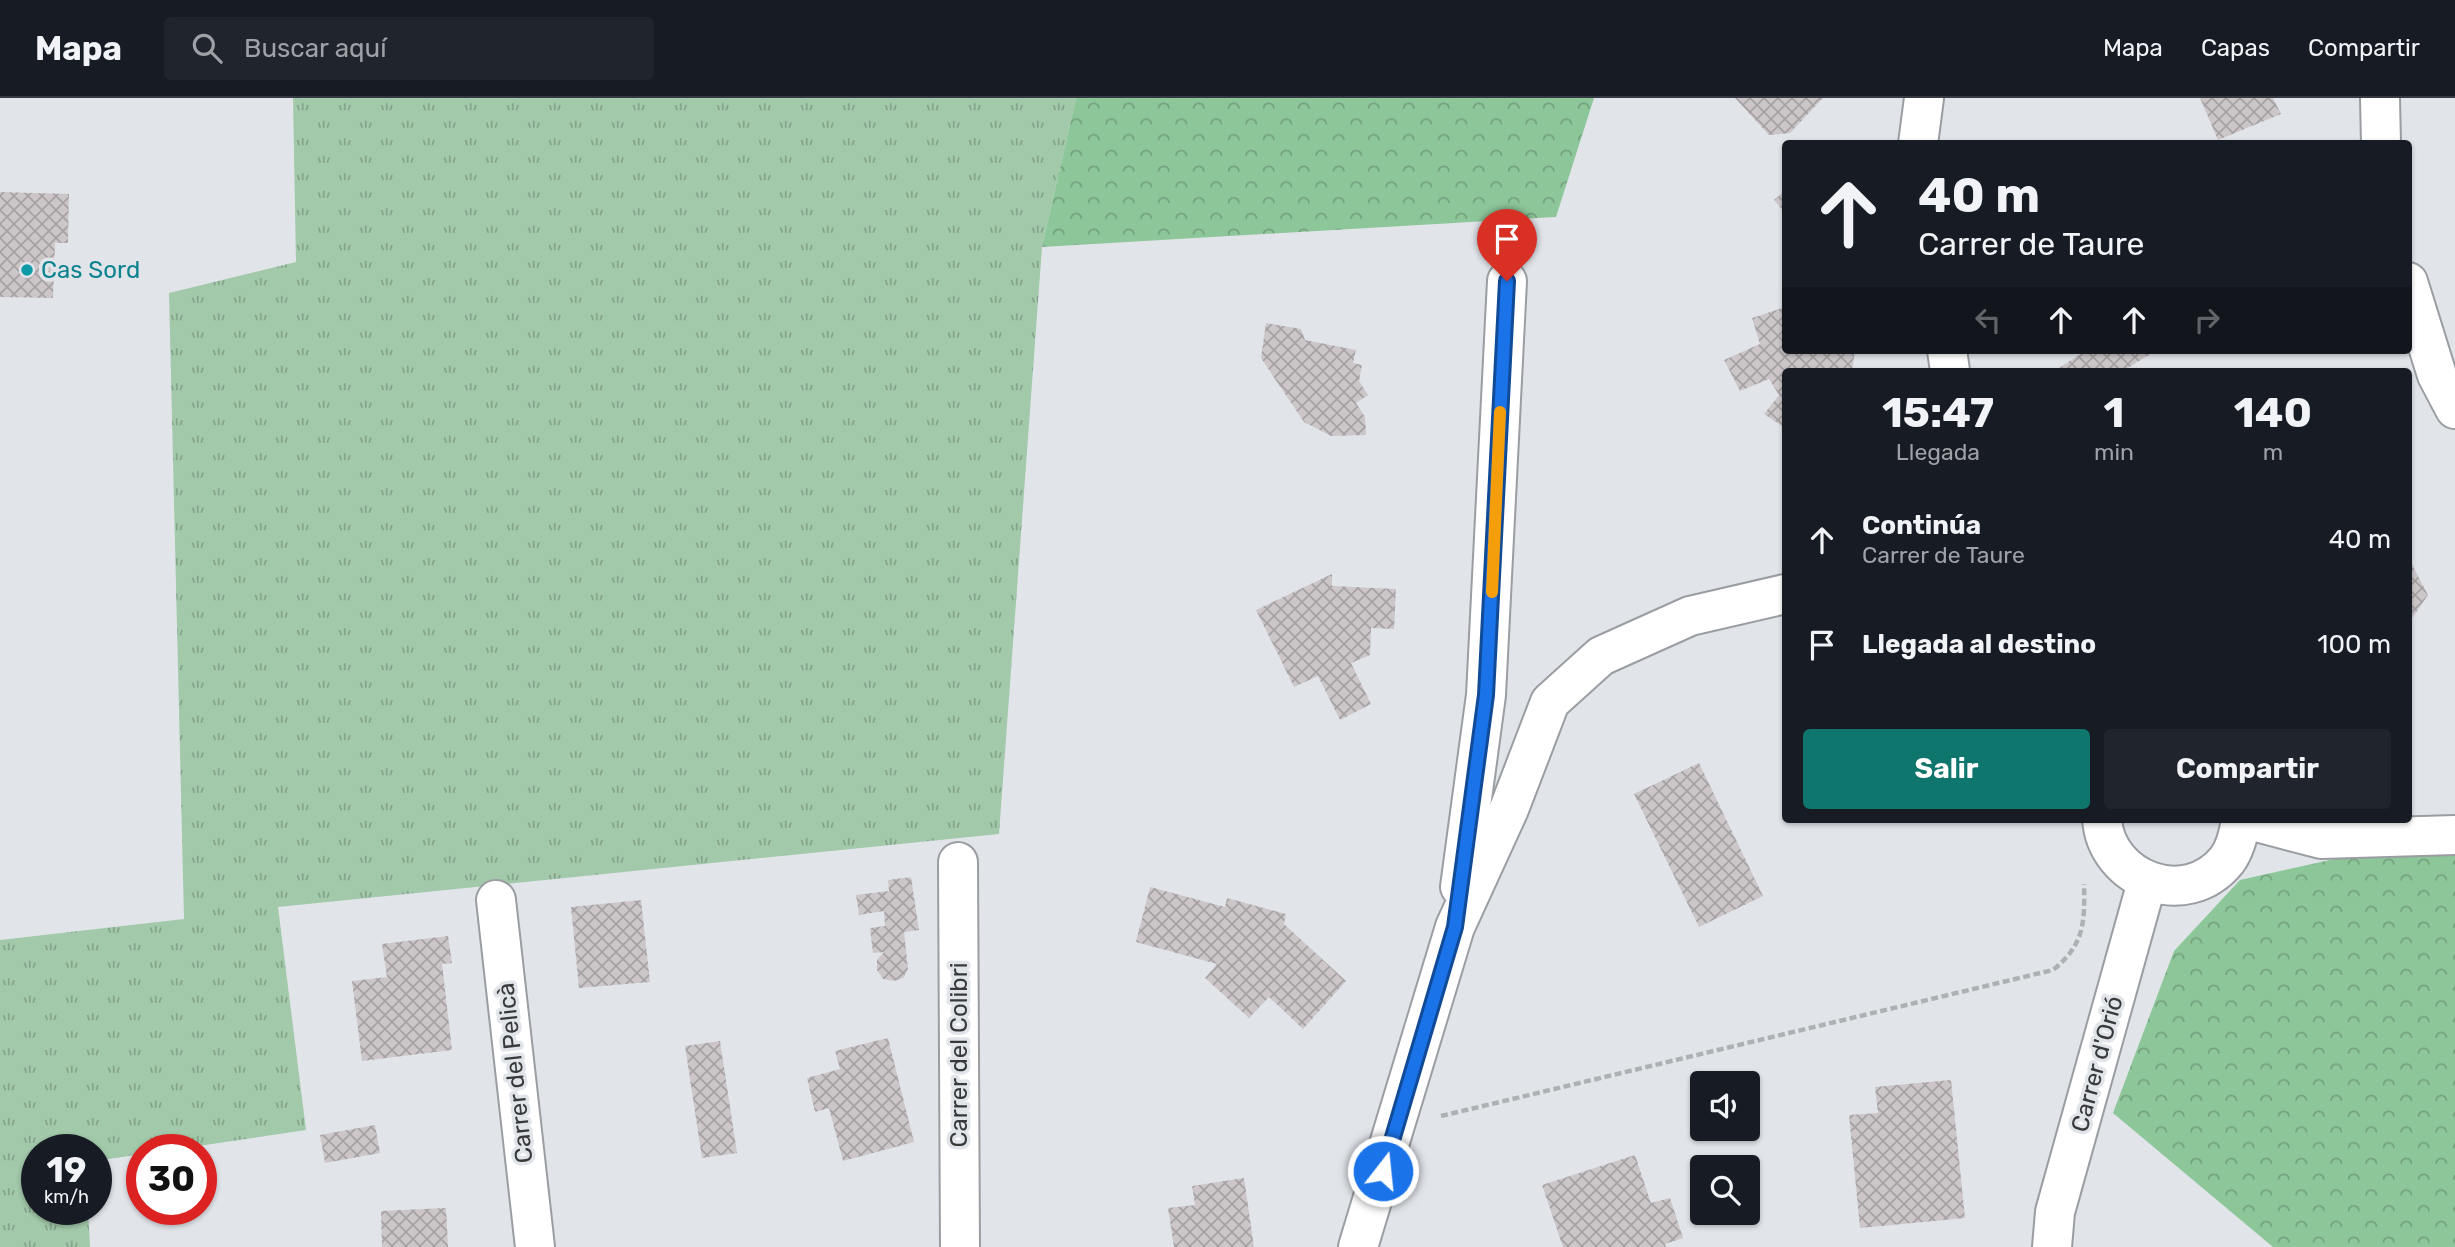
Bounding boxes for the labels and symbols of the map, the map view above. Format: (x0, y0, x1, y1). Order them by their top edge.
pin (1477, 209, 1537, 281)
place label: Cas Sord (41, 256, 140, 284)
marker: Cas Sord (19, 262, 35, 278)
street label: Carrer del Colibri (945, 962, 973, 1148)
street label: Carrer del Pelicà (492, 981, 538, 1165)
street label: Carrer d'Orió (2065, 993, 2129, 1135)
speed limit sign: 30 (126, 1134, 217, 1225)
position arrow (1346, 1134, 1420, 1208)

